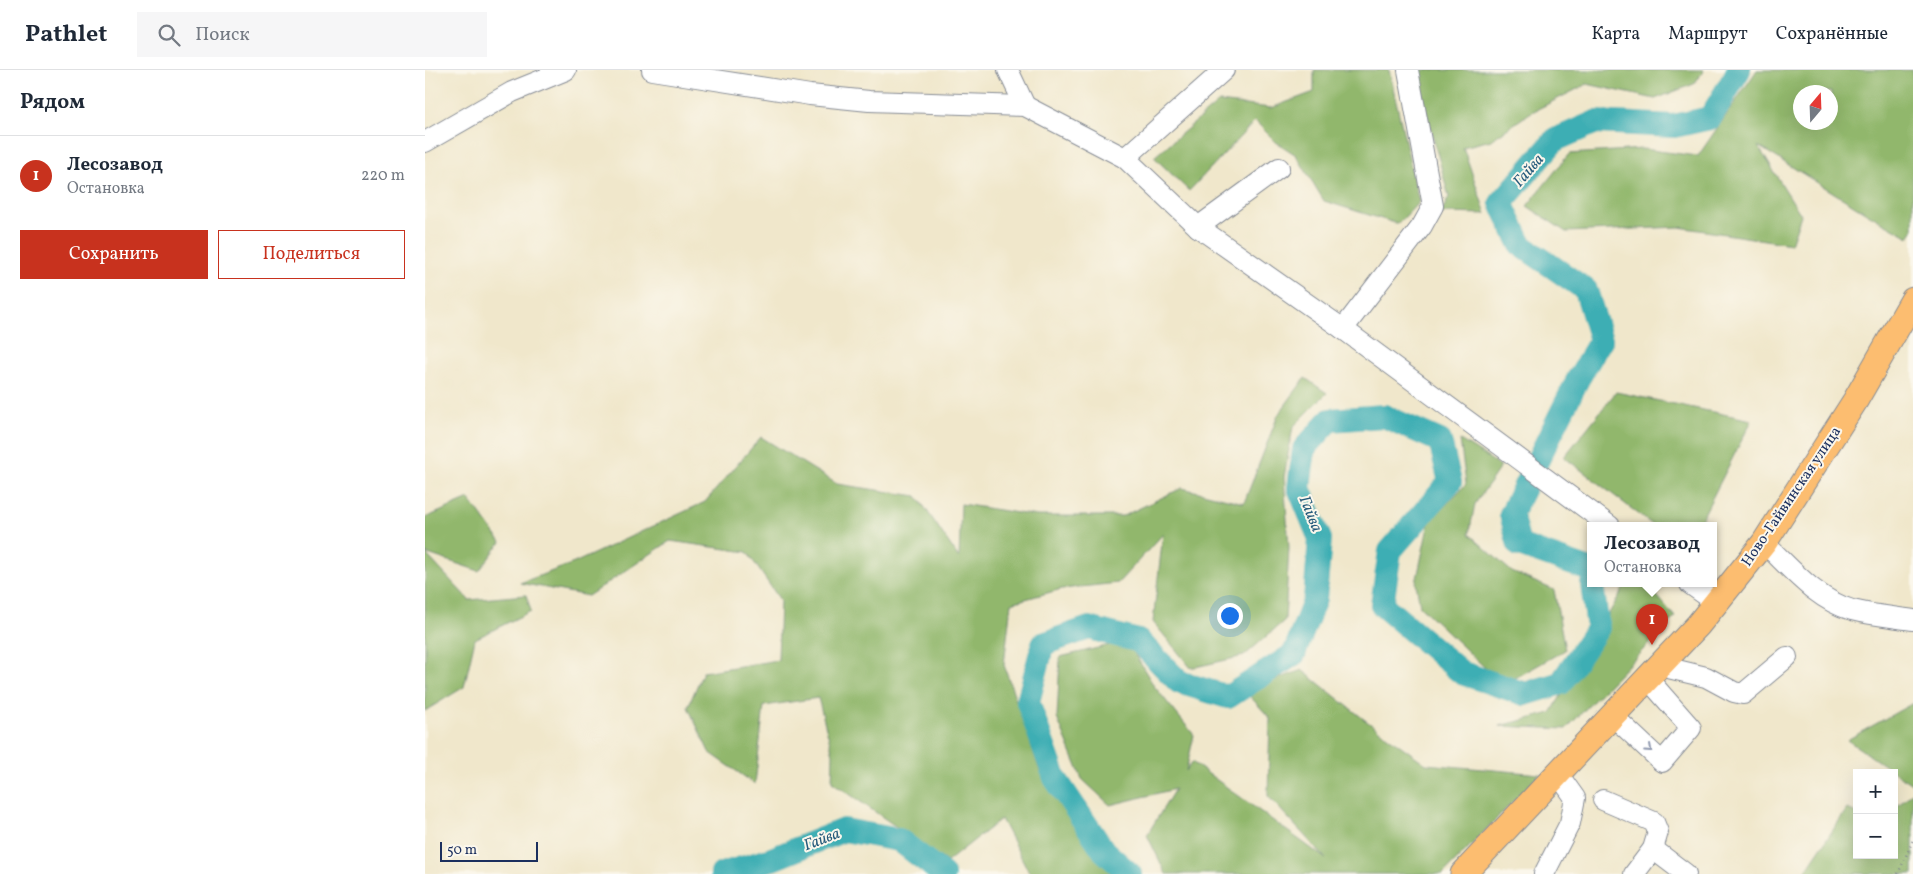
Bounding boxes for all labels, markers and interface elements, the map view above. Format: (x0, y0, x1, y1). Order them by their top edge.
search box (137, 12, 487, 57)
text: Pathlet (25, 18, 107, 52)
icon: search (155, 21, 183, 49)
text: Поиск (195, 22, 250, 48)
text: Карта (1591, 22, 1640, 47)
text: Маршрут (1668, 22, 1748, 47)
text: Сохранённые (1776, 22, 1888, 47)
north arrow (1793, 85, 1838, 130)
text: Рядом (20, 88, 85, 117)
water label: Гайва (1508, 149, 1550, 192)
text: Лесозавод (67, 152, 163, 178)
text: 1 (33, 165, 39, 187)
text: 220 m (361, 165, 405, 187)
text: Остановка (67, 178, 145, 200)
button: Сохранить (20, 230, 208, 279)
button: Поделиться (218, 230, 405, 279)
street label: Ново-Гайвинская улица (1737, 423, 1847, 571)
water label: Гайва (1293, 493, 1327, 536)
popup (1587, 522, 1717, 587)
text: Лесозавод (1604, 531, 1700, 557)
text: Остановка (1604, 557, 1682, 579)
your location (1217, 603, 1243, 629)
pin: 1 (1636, 604, 1668, 645)
one-way arrow (1643, 743, 1652, 752)
map controls (1853, 769, 1898, 859)
button: + (1853, 769, 1898, 814)
button: − (1853, 814, 1898, 859)
water label: Гайва (801, 823, 844, 857)
scale bar (440, 839, 537, 862)
text: 50 m (447, 841, 477, 860)

